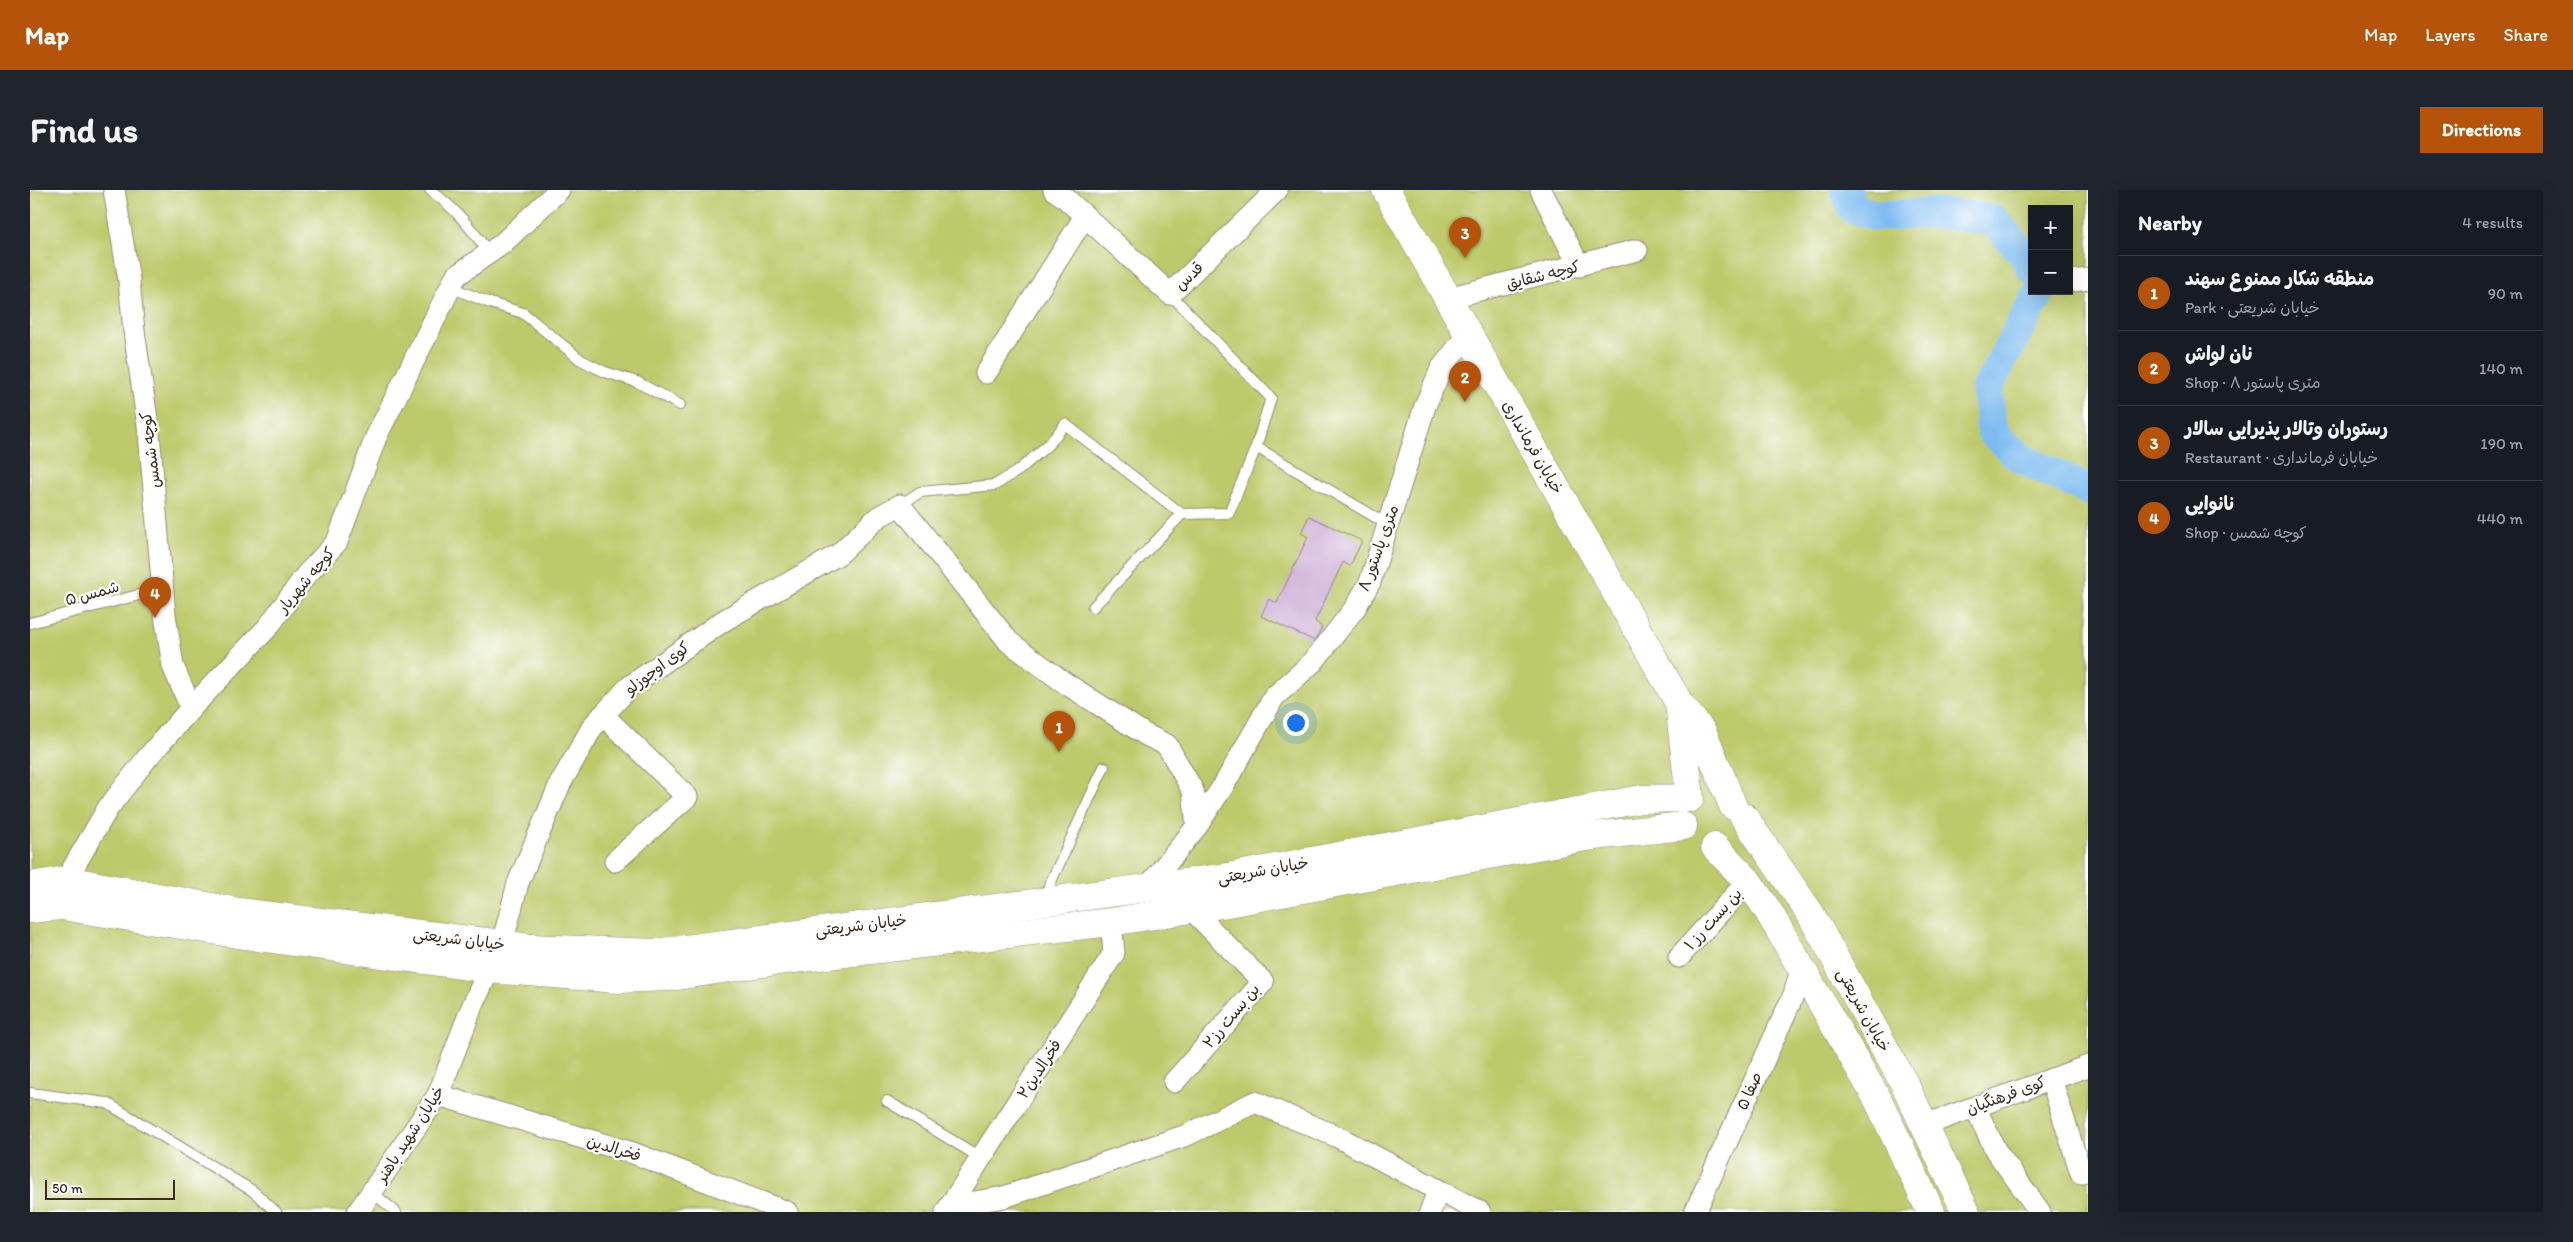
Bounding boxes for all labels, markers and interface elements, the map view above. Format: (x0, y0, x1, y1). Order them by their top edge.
text: Map (25, 21, 69, 50)
text: Map (2364, 24, 2397, 46)
text: Layers (2425, 24, 2475, 46)
text: Share (2503, 24, 2548, 46)
button: Directions (2420, 107, 2543, 153)
text: Find us (30, 109, 138, 151)
map controls (2028, 205, 2073, 295)
button: + (2028, 205, 2073, 250)
text: Nearby (2138, 210, 2202, 235)
text: 4 results (2462, 213, 2523, 232)
pin: 3 (1449, 217, 1481, 258)
button: − (2028, 250, 2073, 295)
street label: کوچه شقایق (1504, 257, 1582, 294)
street label: قدس (1171, 258, 1207, 294)
text: منطقه شکار ممنوع سهند (2185, 267, 2374, 290)
text: 1 (2150, 284, 2158, 303)
text: 90 m (2488, 284, 2523, 303)
text: Park · خیابان شریعتی (2185, 298, 2320, 317)
text: نان لواش (2185, 342, 2252, 365)
text: 2 (2150, 359, 2158, 378)
text: 140 m (2479, 359, 2523, 378)
pin: 2 (1449, 361, 1481, 402)
text: Shop · ۸ متری پاستور (2185, 373, 2321, 392)
street label: خیابان فرمانداری (1498, 397, 1568, 497)
street label: کوچه شمس (136, 410, 165, 489)
text: رستوران وتالار پذیرایی سالار (2185, 417, 2388, 440)
text: 3 (2150, 434, 2158, 453)
text: 190 m (2480, 434, 2523, 453)
text: Restaurant · خیابان فرمانداری (2185, 448, 2378, 467)
text: نانوایی (2185, 492, 2236, 515)
street label: ۸ متری پاستور (1354, 502, 1403, 594)
text: 4 (2149, 509, 2159, 528)
text: 440 m (2477, 509, 2523, 528)
text: Shop · کوچه شمس (2185, 523, 2307, 542)
street label: کوچه شهریار (272, 543, 340, 619)
street label: شمس ۵ (63, 577, 121, 609)
pin: 4 (139, 577, 171, 618)
street label: کوی اوجوزلو (620, 637, 694, 700)
your location (1283, 710, 1309, 736)
pin: 1 (1043, 711, 1075, 752)
street label: خیابان شریعتی (1216, 853, 1310, 888)
street label: بن بست رز ۱ (1680, 884, 1746, 954)
street label: خیابان شریعتی (814, 910, 908, 941)
street label: خیابان شریعتی (412, 924, 506, 955)
street label: خیابان شریعتی (1832, 965, 1895, 1055)
street label: بن بست رز۲ (1198, 980, 1264, 1052)
street label: فخرالدین۲ (1013, 1036, 1065, 1102)
street label: صفا ۵ (1732, 1069, 1766, 1113)
street label: کوی فرهنگیان (1964, 1072, 2049, 1119)
street label: خیابان شهید باهنر (371, 1082, 448, 1188)
street label: فخرالدین (584, 1131, 644, 1165)
scale bar (45, 1177, 175, 1200)
text: 50 m (52, 1180, 83, 1197)

